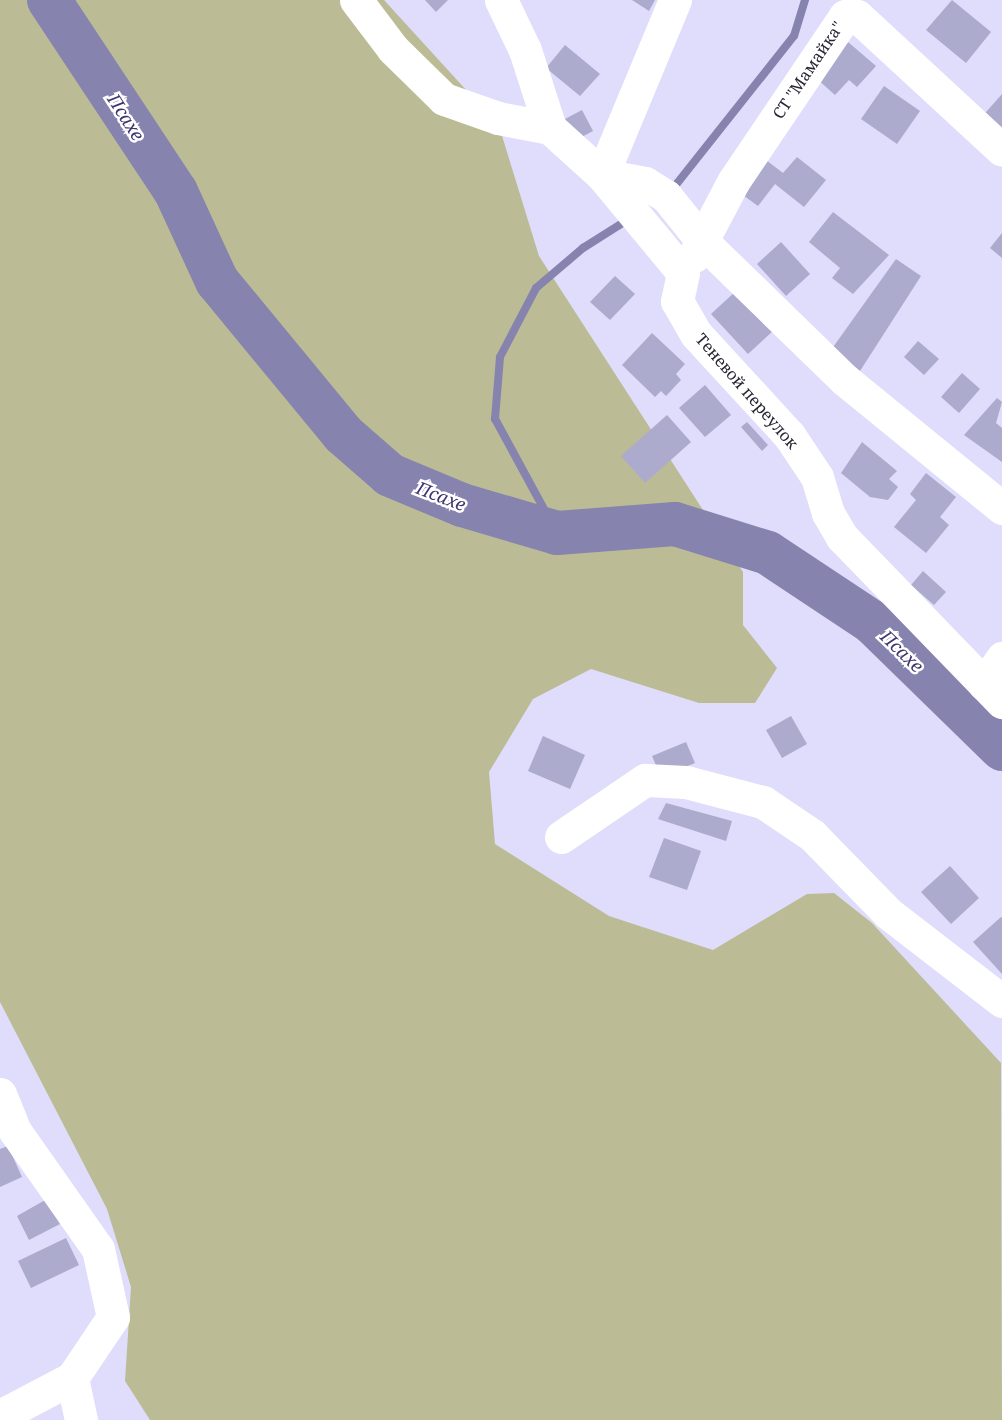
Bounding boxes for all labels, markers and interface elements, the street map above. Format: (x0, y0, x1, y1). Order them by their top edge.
street label: СТ "Мамайка" (768, 18, 848, 122)
water label: Псахе (103, 90, 149, 144)
street label: Теневой переулок (692, 329, 802, 453)
water label: Псахе (413, 477, 469, 515)
water label: Псахе (876, 625, 928, 677)

